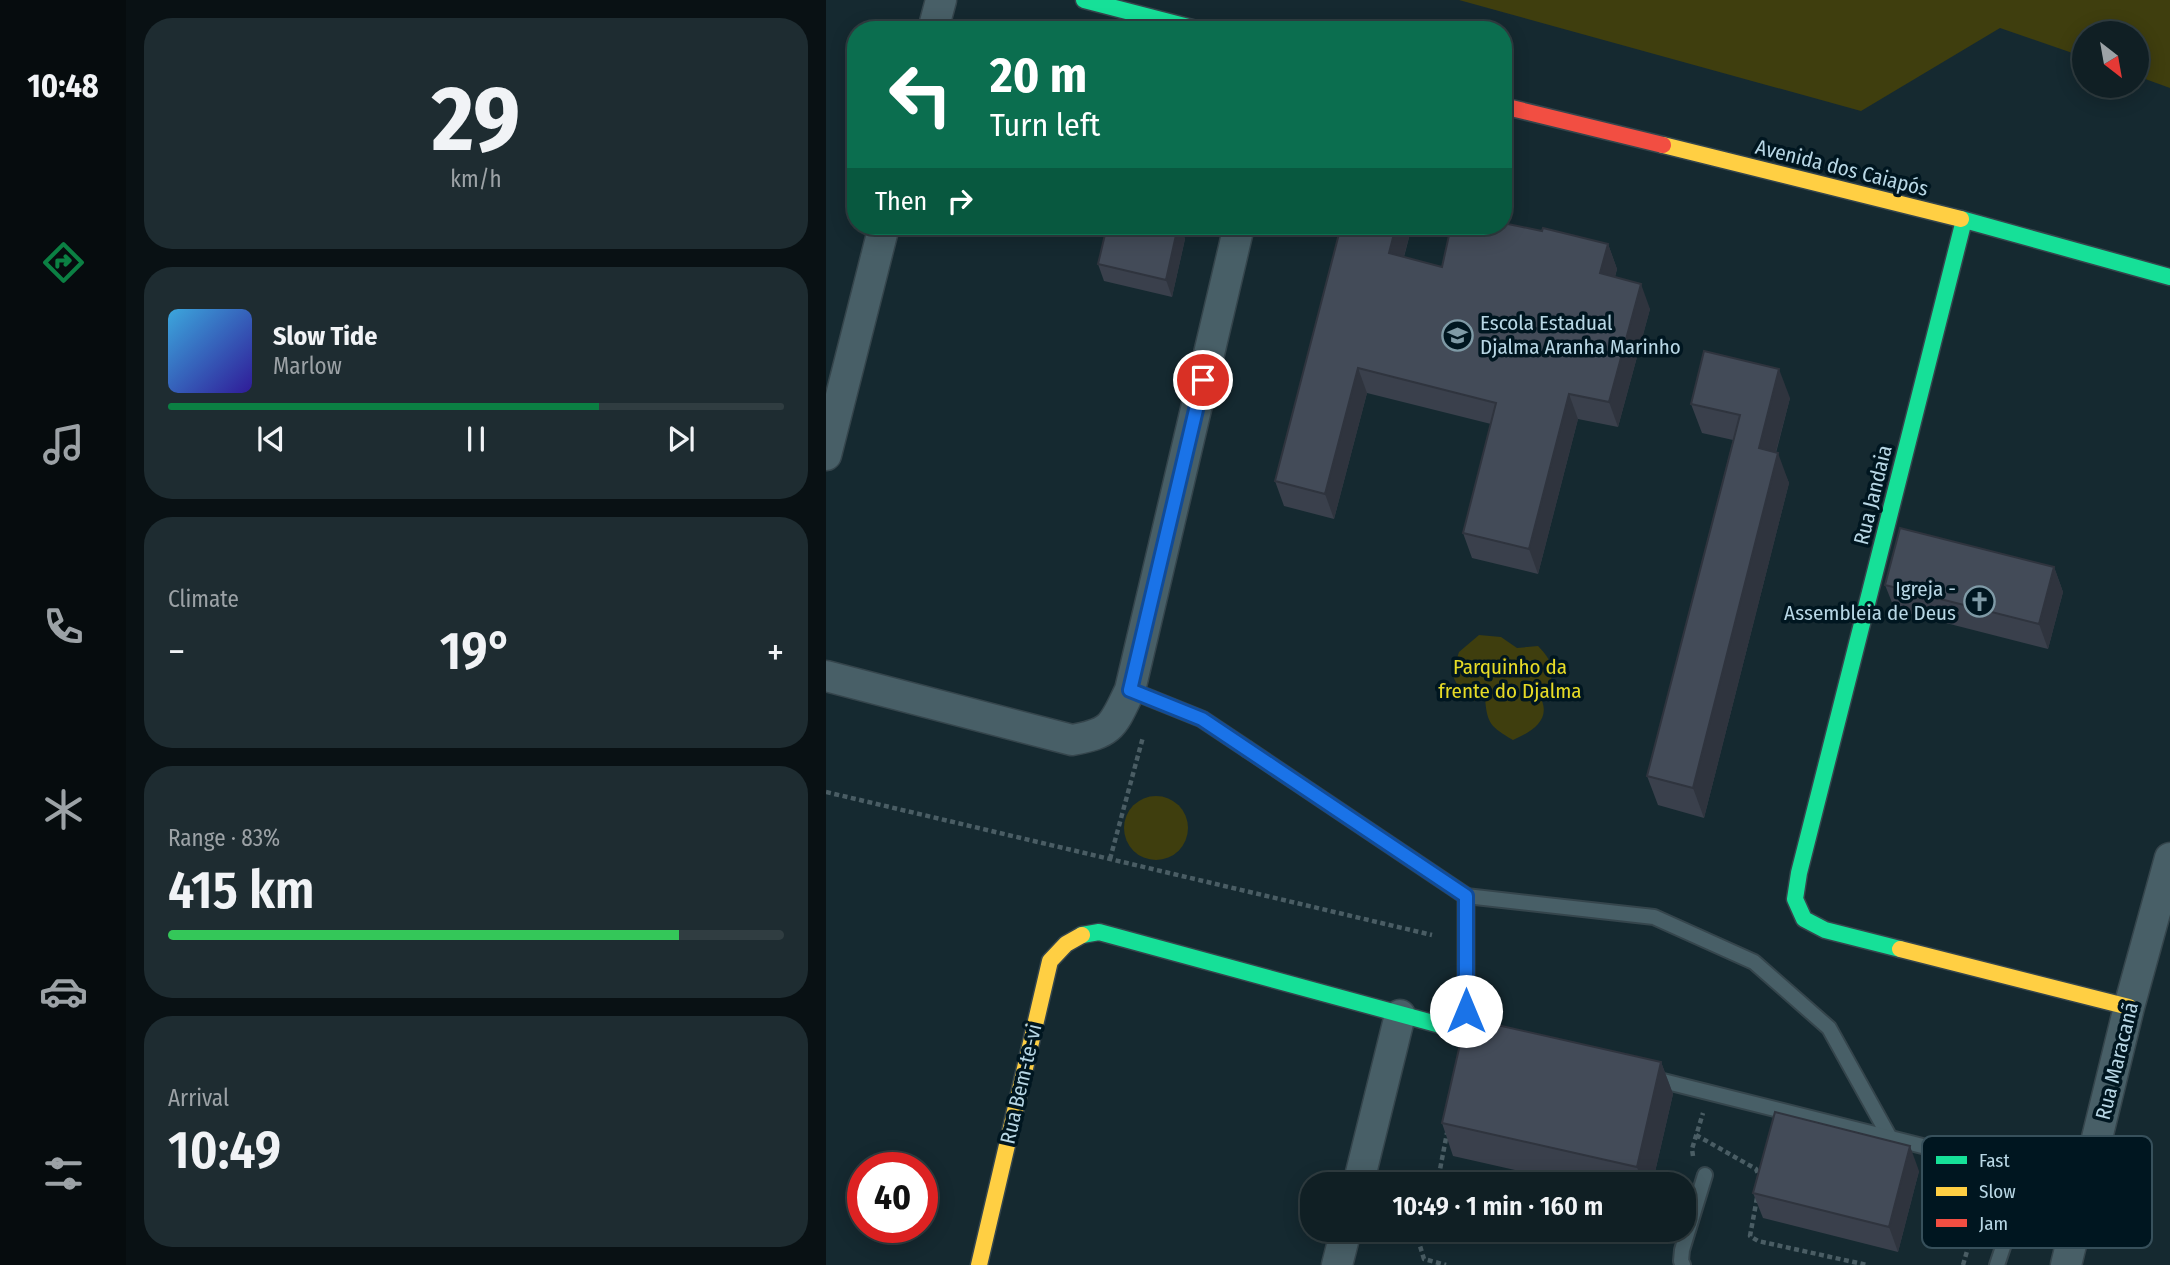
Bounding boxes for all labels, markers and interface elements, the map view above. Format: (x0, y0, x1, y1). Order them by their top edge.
north arrow (2072, 21, 2149, 98)
map controls (2072, 21, 2149, 98)
text: 20 m (990, 46, 1087, 105)
icon: left (875, 49, 966, 140)
text: 29 (432, 65, 520, 174)
text: 10:48 (27, 67, 99, 105)
text: Turn left (990, 106, 1100, 144)
street label: Avenida dos Caiapós (1753, 134, 1931, 202)
text: km/h (450, 165, 502, 193)
icon: right (941, 182, 979, 220)
text: Then (875, 186, 927, 217)
icon: directions (39, 238, 88, 287)
place label: Escola Estadual Djalma Aranha Marinho (1480, 310, 1681, 360)
school or university icon: Escola Estadual Djalma Aranha Marinho (1440, 318, 1474, 352)
text: Slow Tide (273, 321, 377, 352)
pin (1173, 350, 1233, 410)
text: Marlow (273, 352, 342, 380)
icon: arrive (1184, 361, 1222, 399)
icon: music (39, 420, 88, 469)
icon: previous (252, 420, 290, 458)
icon: pause (457, 420, 495, 458)
icon: next (662, 420, 700, 458)
street label: Rua Jandaia (1848, 442, 1898, 548)
place label: Igreja - Assembleia de Deus (1784, 576, 1956, 626)
church icon: Igreja - Assembleia de Deus (1962, 584, 1996, 618)
text: Climate (168, 585, 239, 613)
icon: phone (39, 602, 88, 651)
text: 19° (440, 620, 512, 683)
text: − (168, 629, 185, 675)
text: + (767, 629, 784, 675)
park label: Parquinho da frente do Djalma (1438, 654, 1582, 704)
icon: climate (39, 785, 88, 834)
text: Range · 83% (168, 824, 280, 852)
text: 415 km (168, 859, 315, 922)
icon: car (39, 967, 88, 1016)
position arrow (1429, 974, 1503, 1048)
street label: Rua Maracanã (2090, 1000, 2144, 1122)
street label: Rua Bem-te-vi (995, 1021, 1047, 1147)
text: Arrival (168, 1084, 229, 1112)
text: 10:49 (168, 1119, 281, 1182)
legend (1922, 1136, 2152, 1248)
icon: filters (39, 1149, 88, 1198)
text: Fast (1979, 1149, 2010, 1172)
speed limit sign: 40 (847, 1152, 938, 1243)
text: Slow (1979, 1180, 2016, 1203)
text: 10:49 · 1 min · 160 m (1392, 1191, 1604, 1222)
text: Jam (1979, 1212, 2008, 1235)

